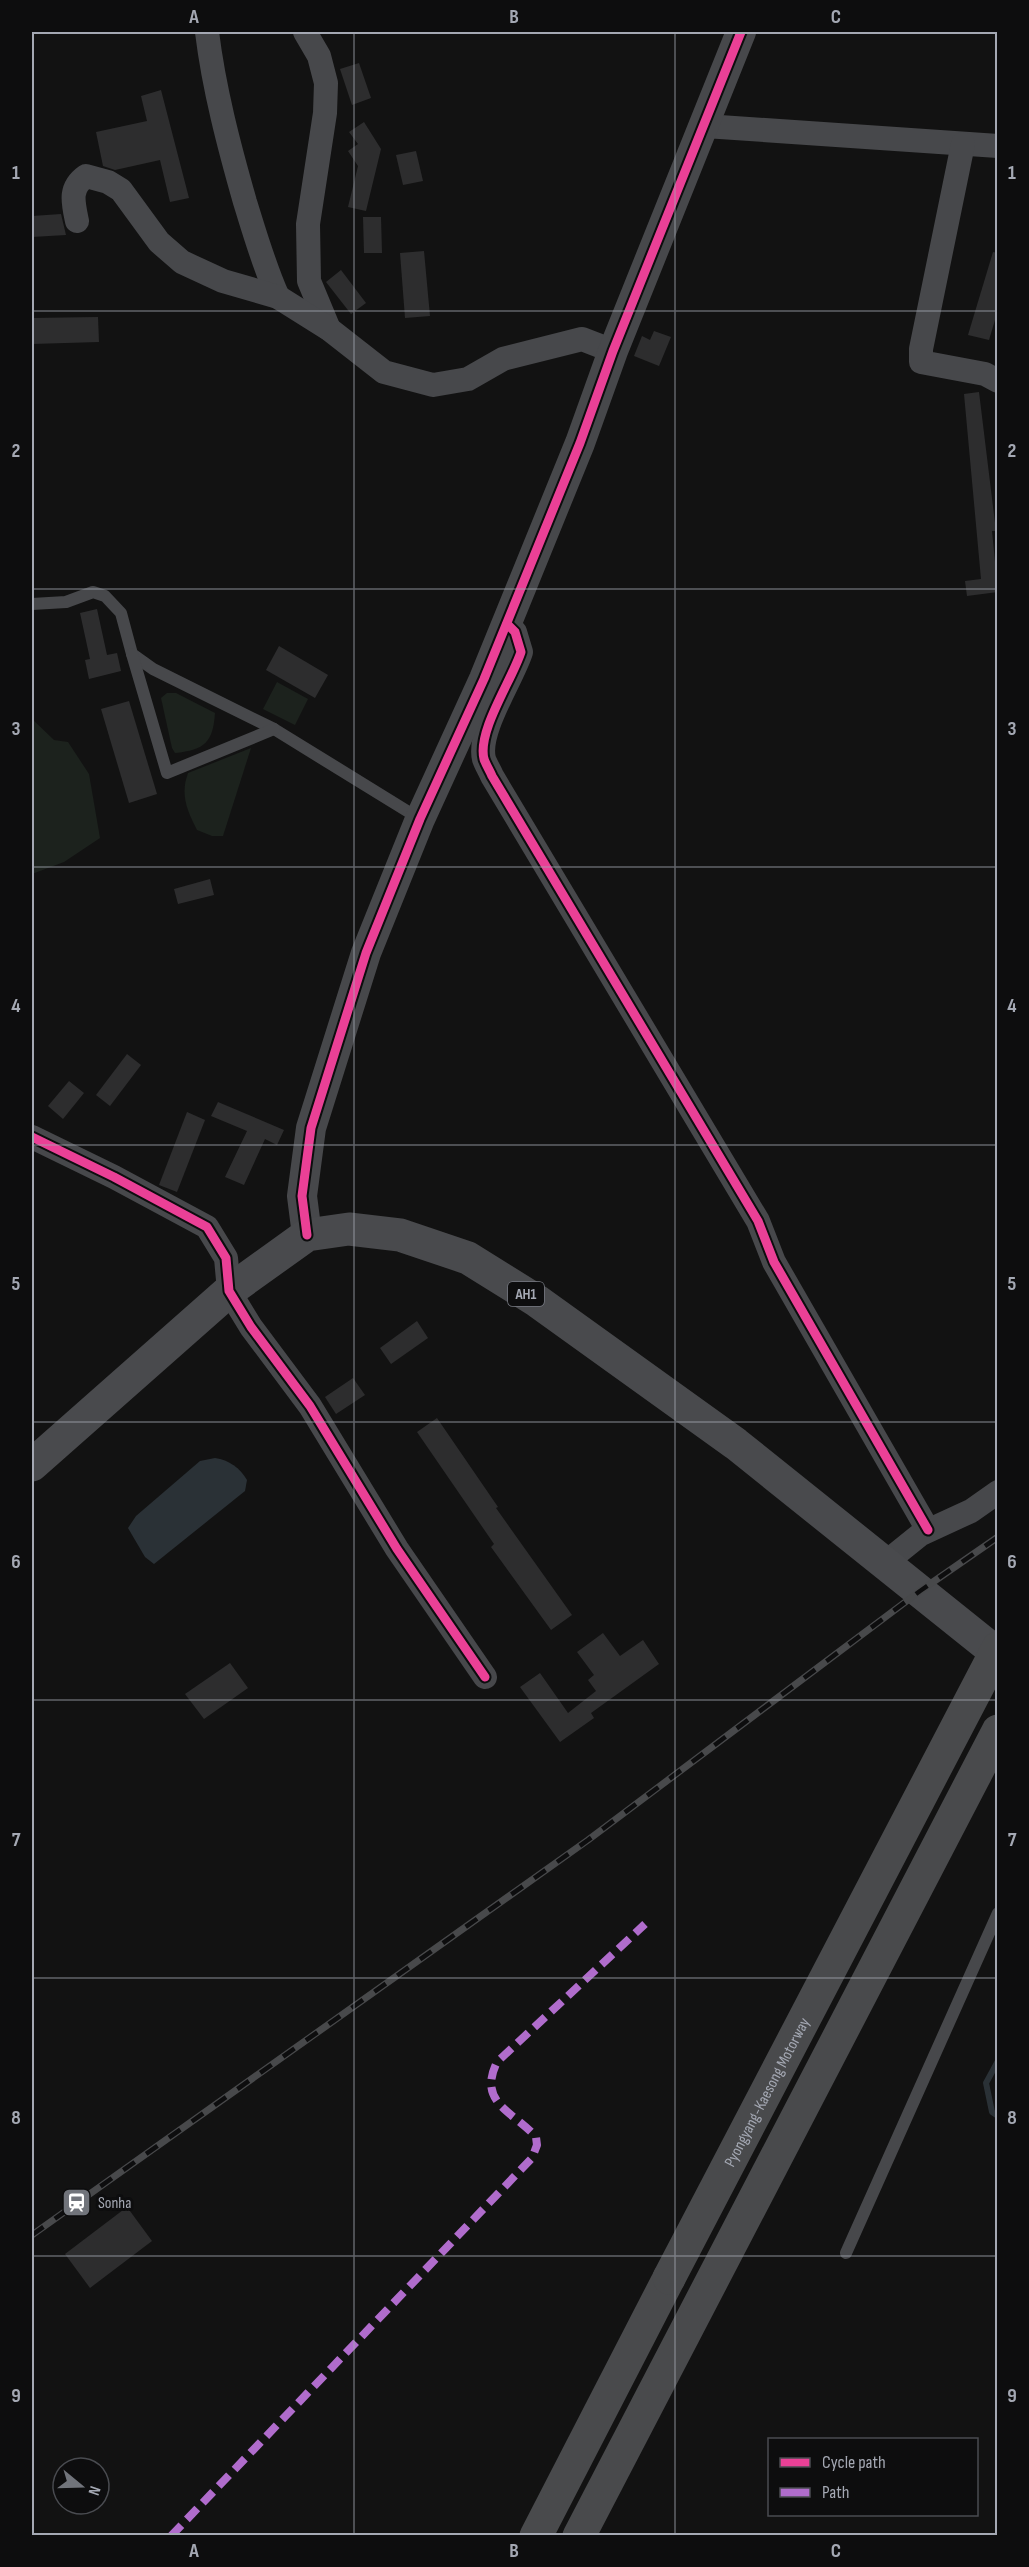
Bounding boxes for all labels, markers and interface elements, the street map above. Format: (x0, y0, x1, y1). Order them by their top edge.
text: A (188, 5, 199, 29)
text: B (509, 5, 519, 29)
text: C (831, 5, 841, 29)
text: 1 (12, 161, 20, 185)
text: 1 (1008, 161, 1016, 185)
text: 2 (12, 439, 20, 463)
text: 2 (1008, 439, 1016, 463)
text: 3 (12, 717, 21, 741)
text: 3 (1008, 717, 1017, 741)
text: 4 (11, 994, 21, 1018)
text: 4 (1007, 994, 1017, 1018)
text: 5 (12, 1272, 21, 1296)
text: 5 (1008, 1272, 1017, 1296)
road number: AH1 (508, 1282, 544, 1306)
text: 6 (11, 1550, 21, 1574)
text: 6 (1007, 1550, 1017, 1574)
text: 7 (12, 1828, 21, 1852)
text: 7 (1008, 1828, 1017, 1852)
street label: Pyongyang-Kaesong Motorway (721, 2015, 814, 2170)
text: 8 (11, 2106, 21, 2130)
text: 8 (1007, 2106, 1017, 2130)
station icon: Sonha (61, 2186, 93, 2218)
place label: Sonha (98, 2194, 131, 2213)
text: 9 (11, 2384, 21, 2408)
text: 9 (1007, 2384, 1017, 2408)
legend (768, 2438, 978, 2516)
text: Cycle path (822, 2452, 886, 2473)
north arrow (51, 2456, 111, 2516)
text: Path (822, 2482, 850, 2503)
text: N (83, 2483, 104, 2498)
text: A (188, 2539, 199, 2563)
text: B (509, 2539, 519, 2563)
text: C (831, 2539, 841, 2563)

